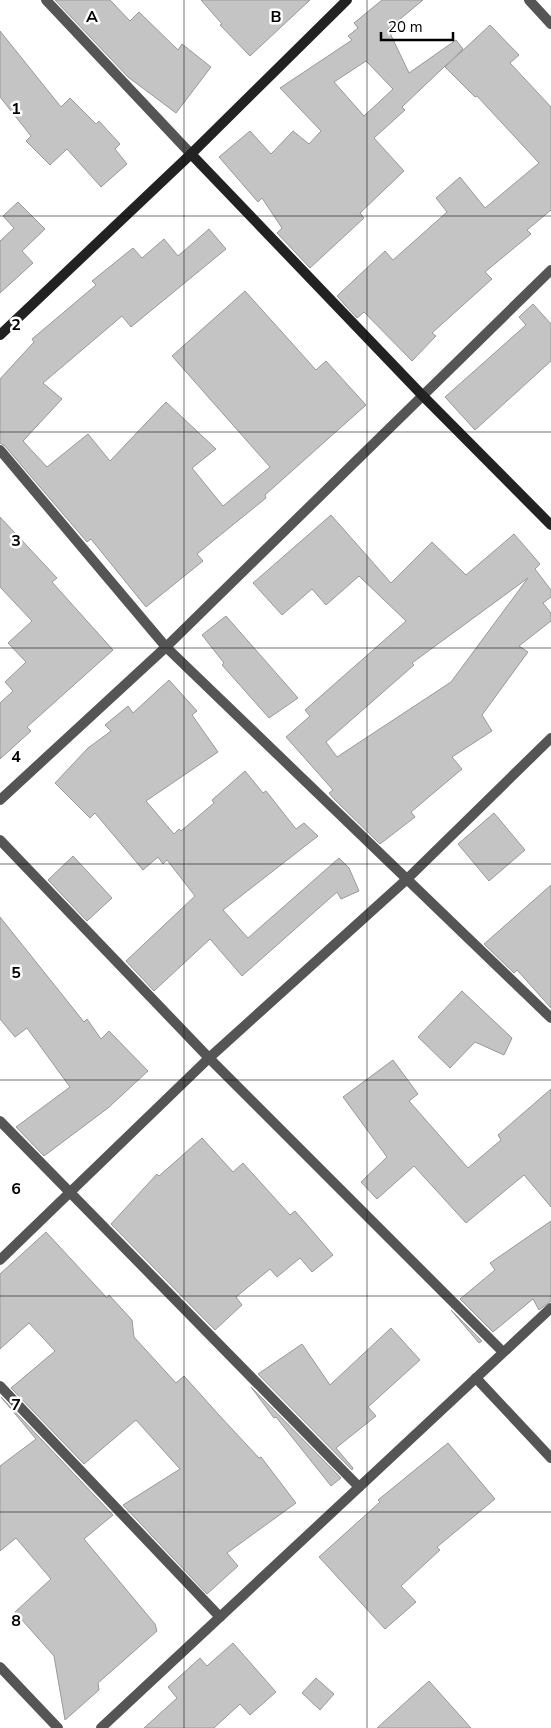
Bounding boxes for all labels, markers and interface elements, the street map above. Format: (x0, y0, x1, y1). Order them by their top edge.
text: A (86, 6, 98, 28)
text: B (270, 6, 282, 28)
scale bar (381, 10, 454, 42)
text: 20 m (388, 17, 423, 37)
text: 1 (11, 98, 21, 120)
text: 2 (11, 314, 21, 336)
text: 3 (11, 530, 21, 552)
text: 4 (11, 746, 21, 768)
text: 5 (11, 962, 21, 984)
text: 6 (11, 1178, 21, 1200)
text: 7 (11, 1394, 21, 1416)
text: 8 (11, 1610, 21, 1632)

